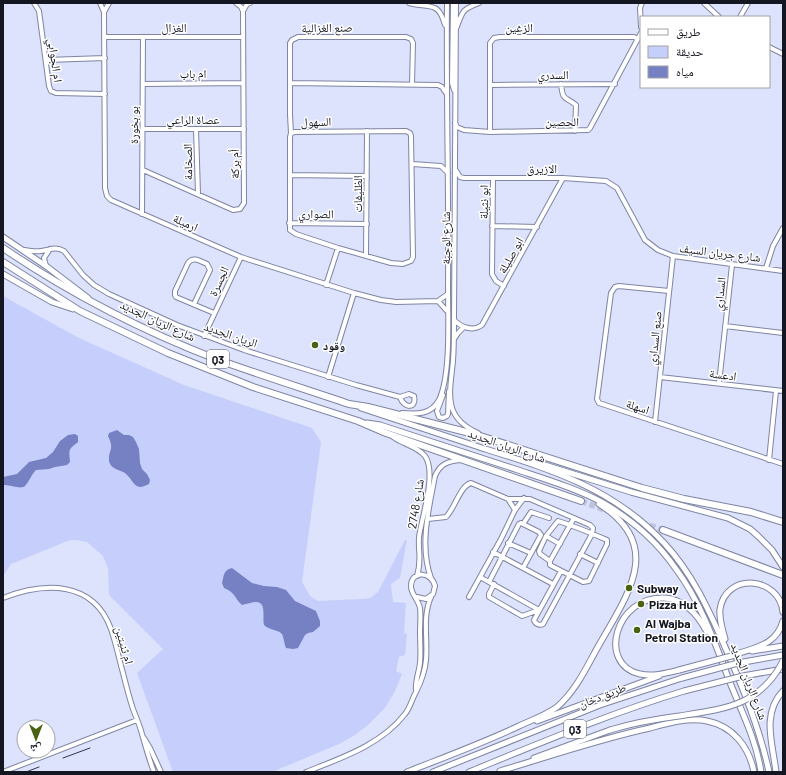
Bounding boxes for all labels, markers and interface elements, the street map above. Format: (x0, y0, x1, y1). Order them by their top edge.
legend (640, 16, 770, 88)
street label: الغزال (161, 20, 187, 35)
street label: صنع الغزالية (301, 20, 353, 36)
street label: الزغين (505, 20, 533, 35)
text: طريق (676, 24, 701, 39)
street label: ام الجوابي (42, 37, 66, 84)
text: حديقة (676, 44, 704, 59)
text: مياه (676, 64, 694, 79)
street label: ام باب (180, 66, 207, 82)
street label: السدري (537, 67, 569, 85)
street label: بو بخورة (126, 106, 141, 144)
street label: عصاة الراعي (166, 112, 220, 130)
street label: السهول (301, 114, 332, 129)
street label: الحصين (545, 114, 579, 129)
street label: الصخامة (180, 143, 194, 180)
street label: أم بركة (227, 149, 243, 179)
street label: الازيرق (527, 161, 557, 176)
street label: الظليفات (350, 175, 365, 213)
street label: ابو نثيلة (476, 185, 492, 219)
street label: الصواري (298, 206, 334, 224)
street label: ارميلة (171, 210, 201, 235)
street label: شارع الوجبة (438, 212, 454, 264)
street label: ابو صليلة (494, 234, 527, 276)
street label: شارع جريان السيف (678, 240, 762, 266)
street label: الجسرة (205, 264, 232, 299)
street label: السداري (710, 276, 732, 312)
street label: شارع الريان الجديد (118, 297, 198, 345)
street label: صنع السداري (644, 310, 668, 367)
street label: الريان الجديد (202, 318, 260, 351)
place label: وقود (323, 338, 345, 353)
marker: وقود (310, 340, 320, 350)
road number: Q3 (207, 350, 229, 368)
street label: ادعسة (709, 365, 738, 383)
street label: اسهلة (624, 396, 652, 417)
street label: شارع الريان الجديد (466, 425, 548, 467)
street label: شارع 2748 (404, 478, 428, 530)
place label: Subway (637, 581, 679, 595)
marker: Subway (624, 583, 634, 593)
place label: Pizza Hut (649, 597, 698, 611)
marker: Pizza Hut (636, 599, 646, 609)
place label: Al Wajba Petrol Station (645, 616, 718, 644)
street label: ام ثنيتين (111, 624, 137, 666)
marker: Al Wajba Petrol Station (632, 625, 642, 635)
street label: شارع الريان الجديد (727, 641, 771, 722)
street label: طريق دخان (576, 680, 628, 712)
north arrow (16, 719, 56, 759)
road number: Q3 (564, 720, 586, 738)
text: ش (30, 741, 42, 756)

